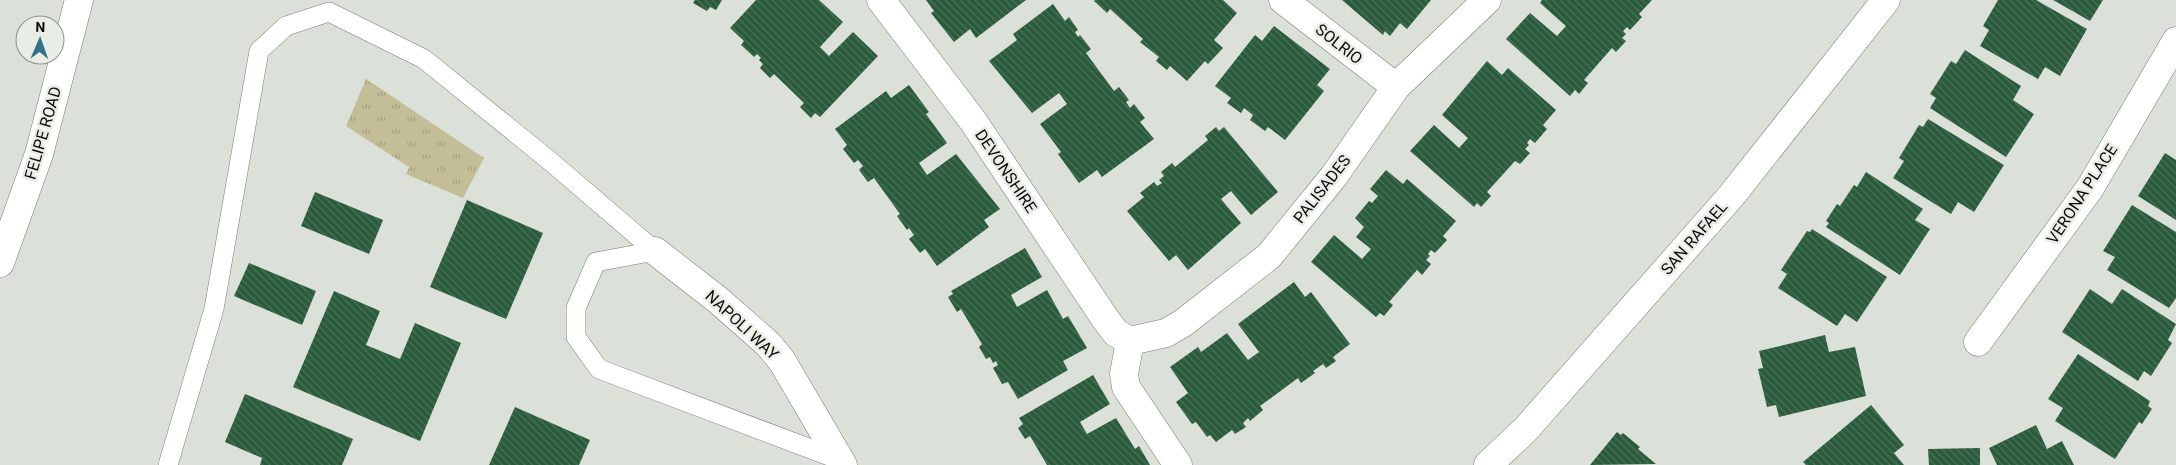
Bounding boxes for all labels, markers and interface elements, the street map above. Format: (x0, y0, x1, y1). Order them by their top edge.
north arrow (15, 15, 65, 65)
text: N (35, 19, 46, 35)
street label: SOLRIO (1312, 20, 1366, 68)
street label: FELIPE ROAD (21, 84, 65, 182)
street label: DEVONSHIRE (971, 126, 1041, 216)
street label: VERONA PLACE (2043, 141, 2121, 247)
street label: PALISADES (1289, 151, 1355, 227)
street label: SAN RAFAEL (1657, 197, 1731, 279)
street label: NAPOLI WAY (701, 286, 783, 364)

